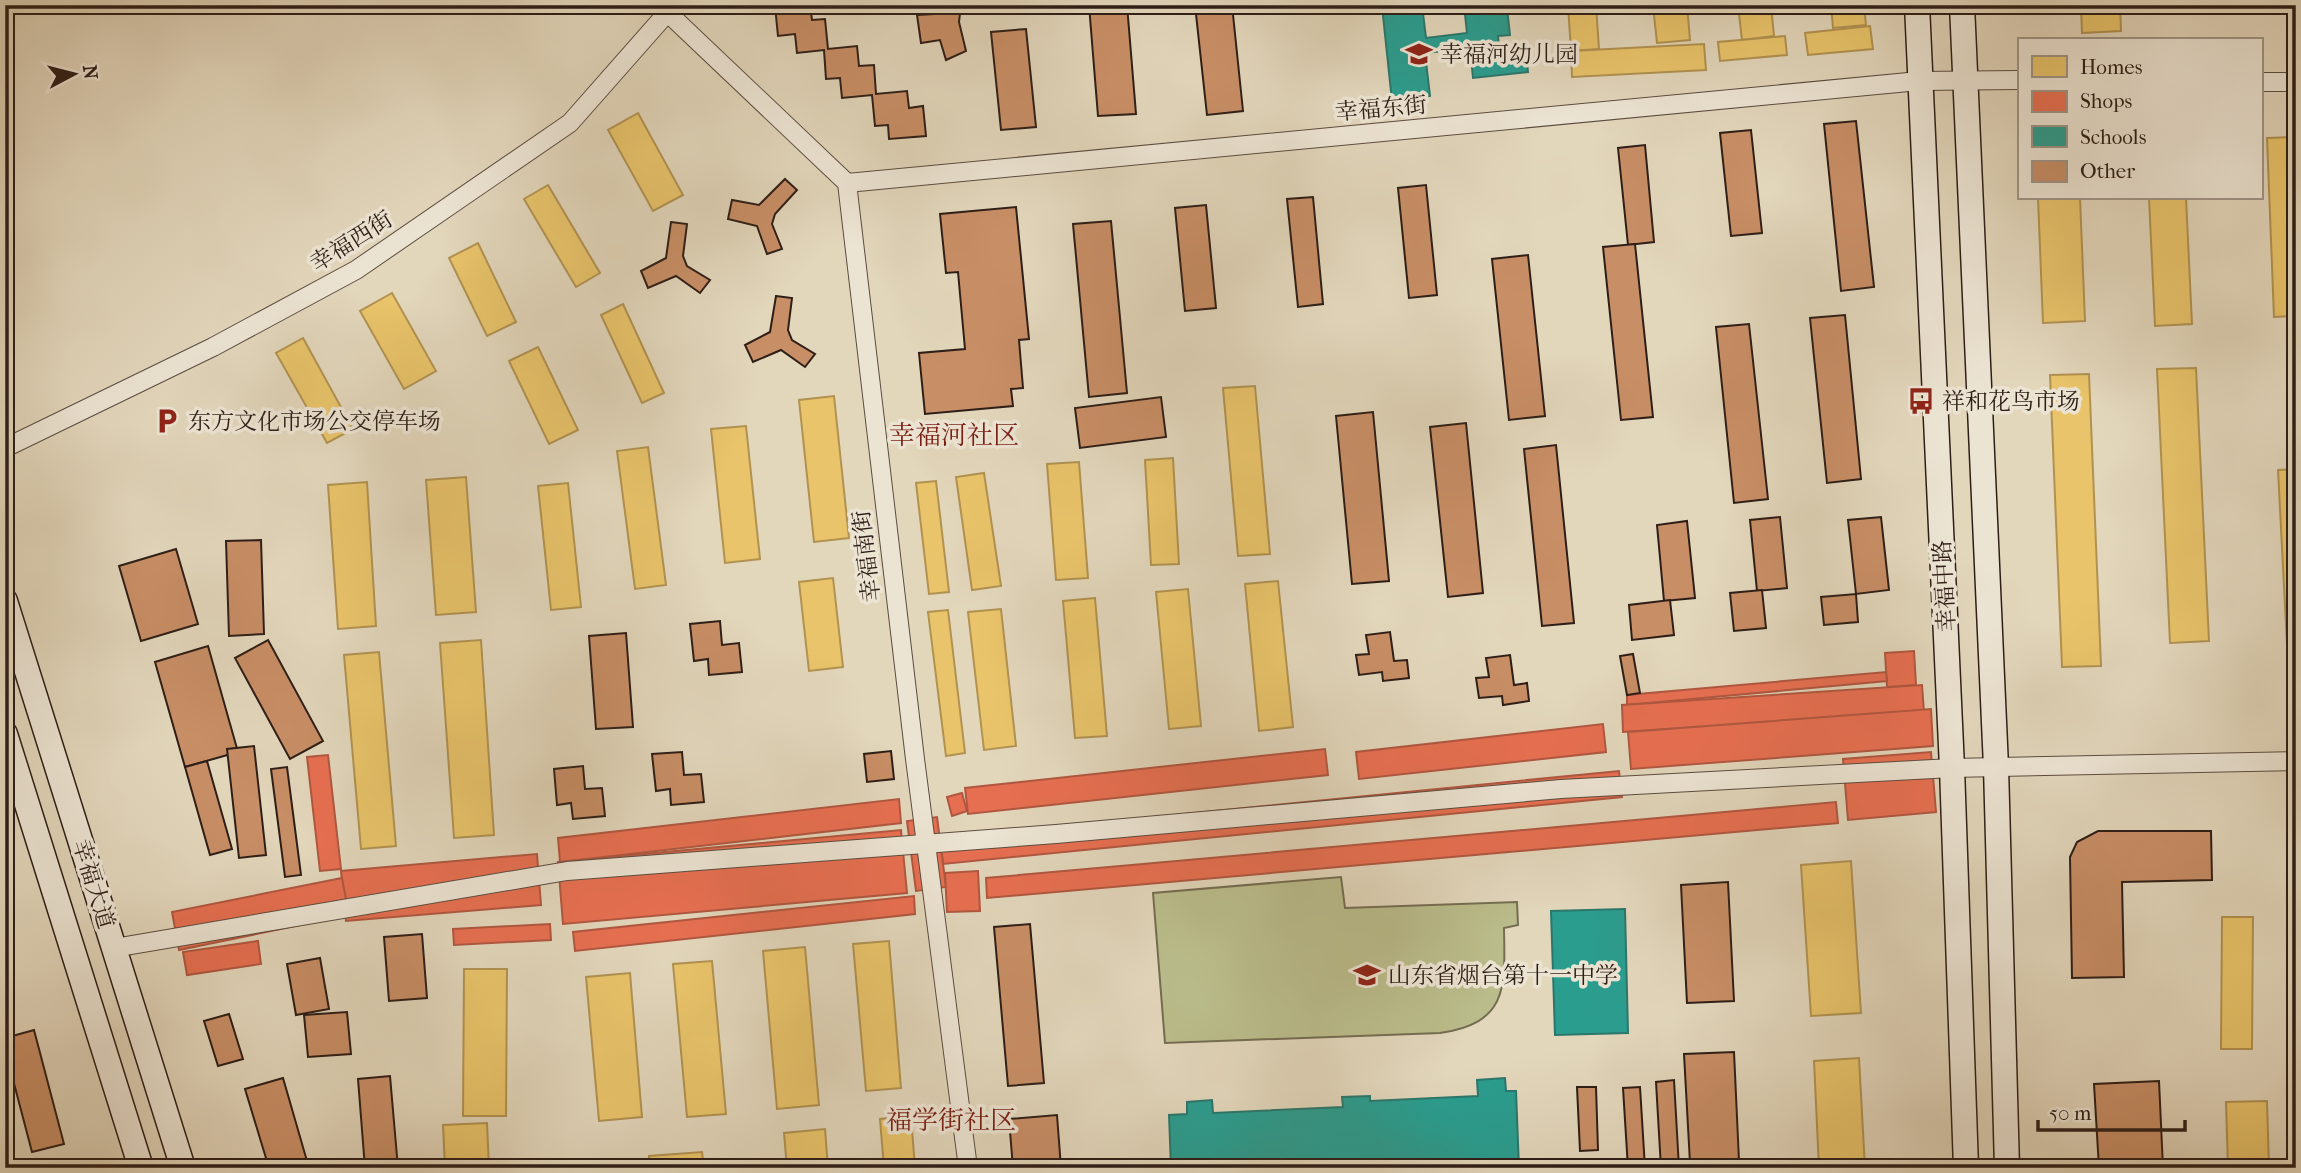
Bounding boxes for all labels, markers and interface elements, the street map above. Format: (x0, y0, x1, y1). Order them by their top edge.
north arrow (38, 38, 108, 108)
legend (2018, 38, 2262, 200)
school or university icon: 幸福河幼儿园 (1404, 39, 1434, 69)
place label: 幸福河幼儿园 (1440, 41, 1578, 68)
text: Homes (2080, 55, 2143, 79)
text: N (78, 64, 102, 81)
text: Shops (2080, 89, 2133, 113)
street label: 幸福东街 (1334, 91, 1428, 126)
text: Schools (2080, 125, 2147, 149)
text: Other (2080, 159, 2135, 183)
street label: 幸福西街 (305, 206, 397, 277)
bus stop icon: 祥和花鸟市场 (1906, 386, 1936, 416)
place label: 祥和花鸟市场 (1942, 388, 2080, 415)
parking icon: 东方文化市场公交停车场 (152, 406, 182, 436)
place label: 东方文化市场公交停车场 (188, 408, 441, 435)
district label: 幸福河社区 (889, 420, 1019, 451)
street label: 幸福南街 (847, 509, 886, 603)
street label: 幸福中路 (1929, 539, 1960, 633)
street label: 幸福大道 (67, 836, 120, 932)
school or university icon: 山东省烟台第十一中学 (1352, 960, 1382, 990)
place label: 山东省烟台第十一中学 (1388, 962, 1618, 989)
scale bar (2038, 1089, 2186, 1133)
text: 50 m (2049, 1101, 2092, 1125)
district label: 福学街社区 (886, 1105, 1016, 1136)

